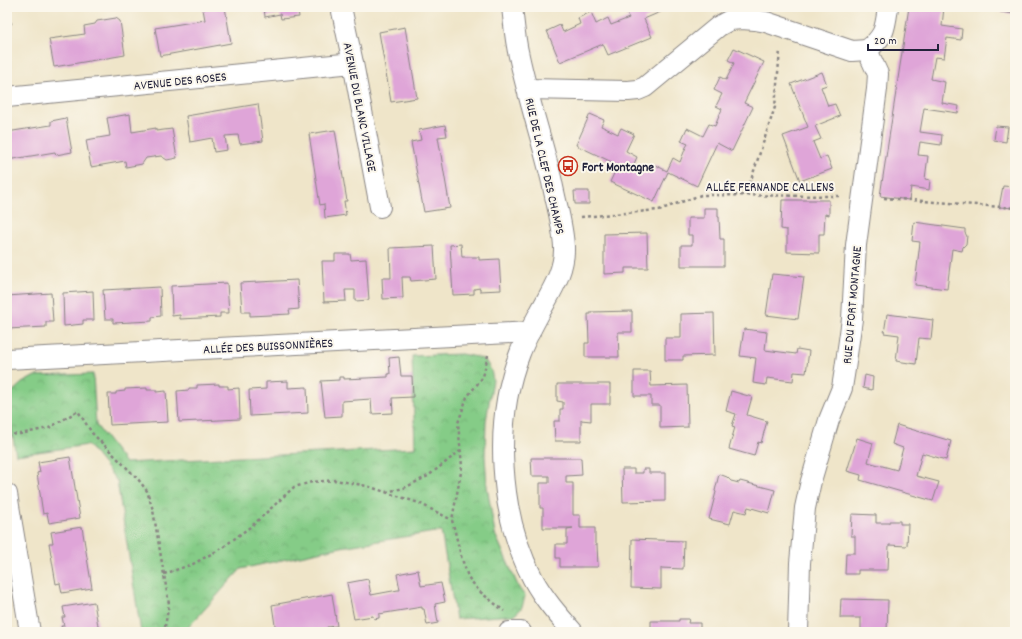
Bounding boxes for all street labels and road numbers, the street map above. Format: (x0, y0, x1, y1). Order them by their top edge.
street label: AVENUE DU BLANC VILLAGE (337, 41, 380, 174)
street label: AVENUE DES ROSES (133, 68, 228, 97)
street label: RUE DE LA CLEF DES CHAMPS (519, 96, 569, 237)
street label: ALLÉE FERNANDE CALLENS (706, 179, 834, 198)
street label: RUE DU FORT MONTAGNE (839, 246, 868, 365)
street label: ALLÉE DES BUISSONNIÈRES (203, 335, 334, 360)

